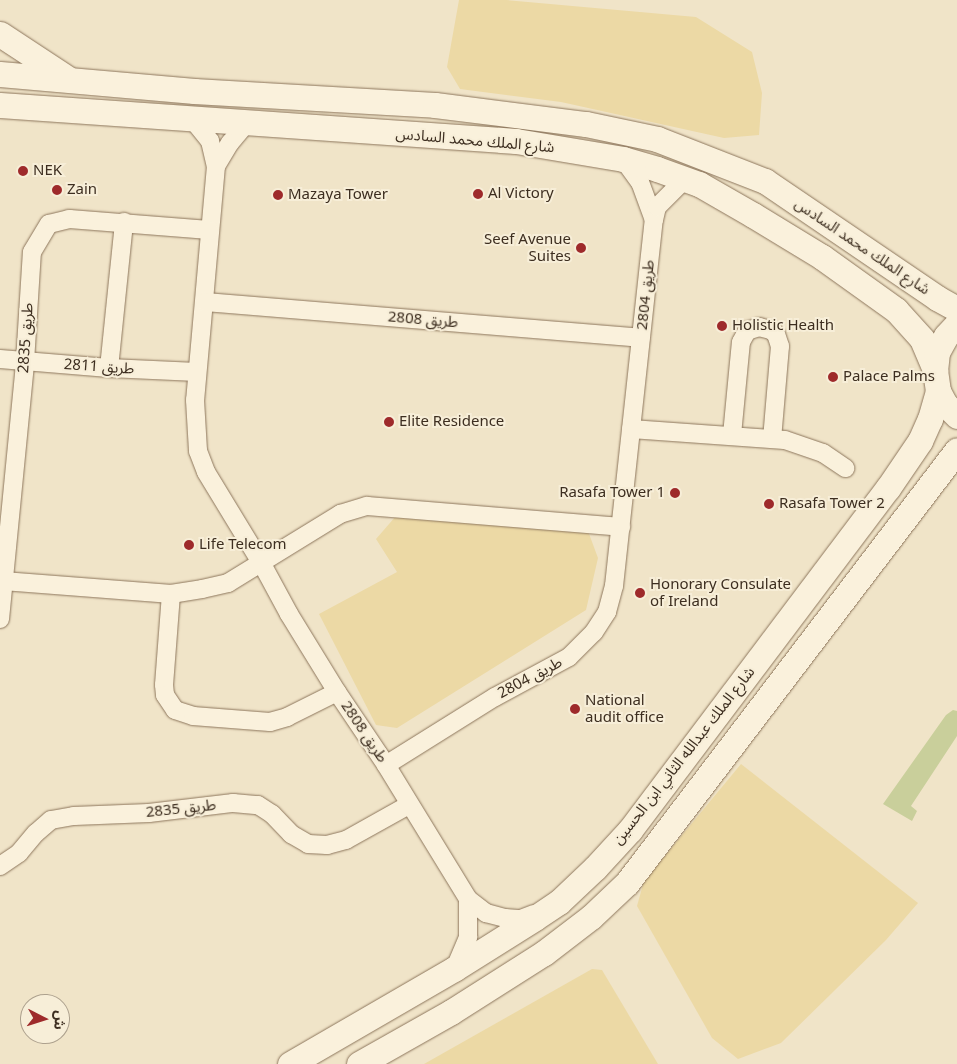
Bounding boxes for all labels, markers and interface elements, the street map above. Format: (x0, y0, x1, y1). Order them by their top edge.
street label: شارع الملك محمد السادس (395, 125, 555, 157)
place label: NEK (33, 162, 62, 180)
marker: NEK (17, 165, 29, 177)
place label: Zain (67, 181, 97, 199)
marker: Zain (51, 184, 63, 196)
place label: Al Victory (488, 185, 554, 203)
place label: Mazaya Tower (288, 186, 388, 204)
marker: Al Victory (472, 188, 484, 200)
marker: Mazaya Tower (272, 189, 284, 201)
street label: شارع الملك محمد السادس (791, 195, 933, 299)
place label: Seef Avenue Suites (484, 230, 571, 265)
marker: Seef Avenue Suites (575, 242, 587, 254)
street label: طريق 2804 (633, 259, 659, 331)
street label: طريق 2835 (15, 302, 37, 374)
street label: طريق 2808 (387, 308, 459, 332)
place label: Holistic Health (732, 317, 834, 335)
marker: Holistic Health (716, 320, 728, 332)
street label: طريق 2811 (63, 356, 135, 378)
place label: Palace Palms (843, 368, 935, 386)
marker: Palace Palms (827, 371, 839, 383)
place label: Elite Residence (399, 413, 504, 431)
marker: Elite Residence (383, 416, 395, 428)
place label: Rasafa Tower 1 (559, 484, 665, 502)
marker: Rasafa Tower 1 (669, 487, 681, 499)
place label: Rasafa Tower 2 (779, 495, 885, 513)
marker: Rasafa Tower 2 (763, 498, 775, 510)
place label: Life Telecom (199, 536, 287, 554)
marker: Life Telecom (183, 539, 195, 551)
place label: Honorary Consulate of Ireland (650, 575, 791, 610)
marker: Honorary Consulate of Ireland (634, 587, 646, 599)
street label: طريق 2804 (495, 654, 565, 702)
street label: شارع الملك عبدالله الثاني ابن الحسين (609, 664, 759, 848)
place label: National audit office (585, 691, 664, 726)
street label: طريق 2808 (337, 698, 391, 766)
marker: National audit office (569, 703, 581, 715)
street label: طريق 2835 (145, 796, 217, 822)
north arrow (20, 994, 70, 1044)
text: ش (44, 1009, 75, 1031)

